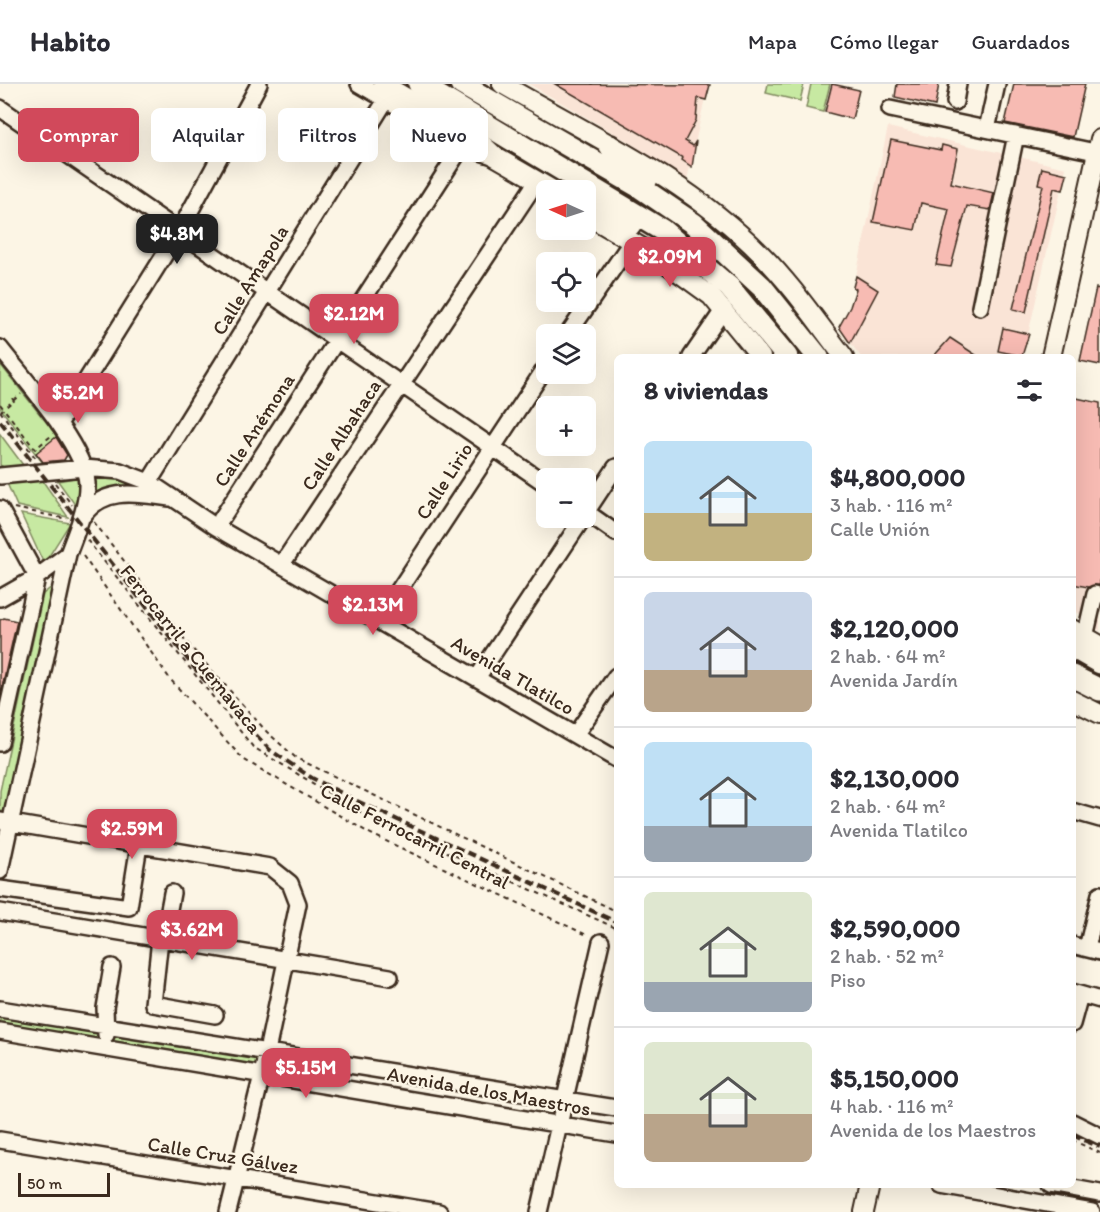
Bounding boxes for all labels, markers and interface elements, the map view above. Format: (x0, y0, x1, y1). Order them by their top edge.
text: Habito (30, 24, 110, 58)
text: Mapa (748, 29, 797, 54)
text: Cómo llegar (830, 29, 939, 54)
text: Guardados (972, 29, 1070, 54)
chip: Comprar (18, 108, 139, 162)
chip: Alquilar (151, 108, 266, 162)
chip: Filtros (278, 108, 378, 162)
chip: Nuevo (390, 108, 488, 162)
north arrow (536, 180, 596, 240)
map controls (536, 180, 596, 528)
pin: $4.8M (135, 214, 219, 265)
text: $4.8M (150, 221, 204, 245)
street label: Calle Amapola (207, 221, 293, 339)
pin: $2.09M (621, 237, 719, 288)
text: $2.09M (638, 244, 702, 268)
button: locate (536, 252, 596, 312)
pin: $2.12M (305, 294, 403, 345)
text: $2.12M (323, 301, 385, 325)
button: layers (536, 324, 596, 384)
street label: Calle Anémona (208, 368, 300, 491)
pin: $5.2M (36, 373, 120, 424)
text: 8 viviendas (644, 374, 768, 406)
icon: filters (1013, 374, 1046, 407)
street label: Calle Albahaca (296, 375, 386, 495)
text: $5.2M (52, 380, 104, 404)
button: + (536, 396, 596, 456)
street label: Calle Lirio (410, 438, 478, 524)
text: $4,800,000 (830, 461, 965, 493)
icon: home (692, 465, 764, 537)
button: − (536, 468, 596, 528)
text: 3 hab. · 116 m² (830, 493, 952, 517)
text: Calle Unión (830, 517, 930, 541)
street label: Ferrocarril a Cuernavaca (115, 559, 267, 739)
pin: $2.13M (324, 585, 422, 636)
text: $2.13M (342, 592, 404, 616)
text: $2,120,000 (830, 612, 959, 644)
icon: home (692, 616, 764, 688)
street label: Avenida Tlatilco (447, 630, 579, 720)
text: 2 hab. · 64 m² (830, 644, 945, 668)
text: Avenida Jardín (830, 668, 958, 692)
text: $2,130,000 (830, 762, 959, 794)
icon: home (692, 766, 764, 838)
street label: Calle Ferrocarril Central (316, 778, 514, 894)
text: 2 hab. · 64 m² (830, 794, 945, 818)
pin: $2.59M (83, 809, 181, 860)
text: $2.59M (101, 816, 163, 840)
text: Avenida Tlatilco (830, 818, 968, 842)
pin: $3.62M (143, 910, 241, 961)
text: $2,590,000 (830, 912, 961, 944)
icon: home (692, 916, 764, 988)
text: $3.62M (161, 917, 223, 941)
text: 2 hab. · 52 m² (830, 944, 944, 968)
text: Piso (830, 968, 866, 992)
pin: $5.15M (257, 1048, 355, 1099)
text: $5.15M (275, 1055, 337, 1079)
street label: Avenida de los Maestros (385, 1061, 593, 1121)
text: $5,150,000 (830, 1062, 959, 1094)
icon: home (692, 1066, 764, 1138)
text: 4 hab. · 116 m² (830, 1094, 954, 1118)
text: Avenida de los Maestros (830, 1118, 1036, 1142)
street label: Calle Cruz Gálvez (146, 1131, 301, 1179)
scale bar (18, 1170, 110, 1198)
text: 50 m (27, 1174, 62, 1193)

